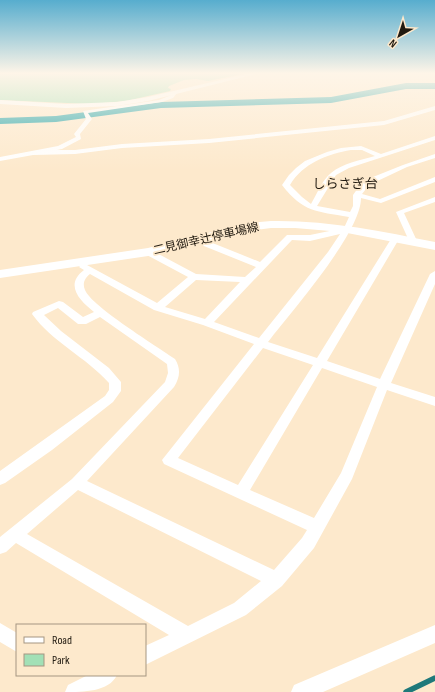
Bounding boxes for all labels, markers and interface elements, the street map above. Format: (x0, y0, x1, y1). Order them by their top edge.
north arrow (379, 16, 419, 56)
text: N (387, 36, 399, 50)
district label: しらさぎ台 (312, 176, 378, 192)
street label: 二見御幸辻停車場線 (152, 220, 260, 258)
legend (16, 624, 146, 676)
text: Road (52, 633, 72, 648)
text: Park (52, 653, 70, 668)

